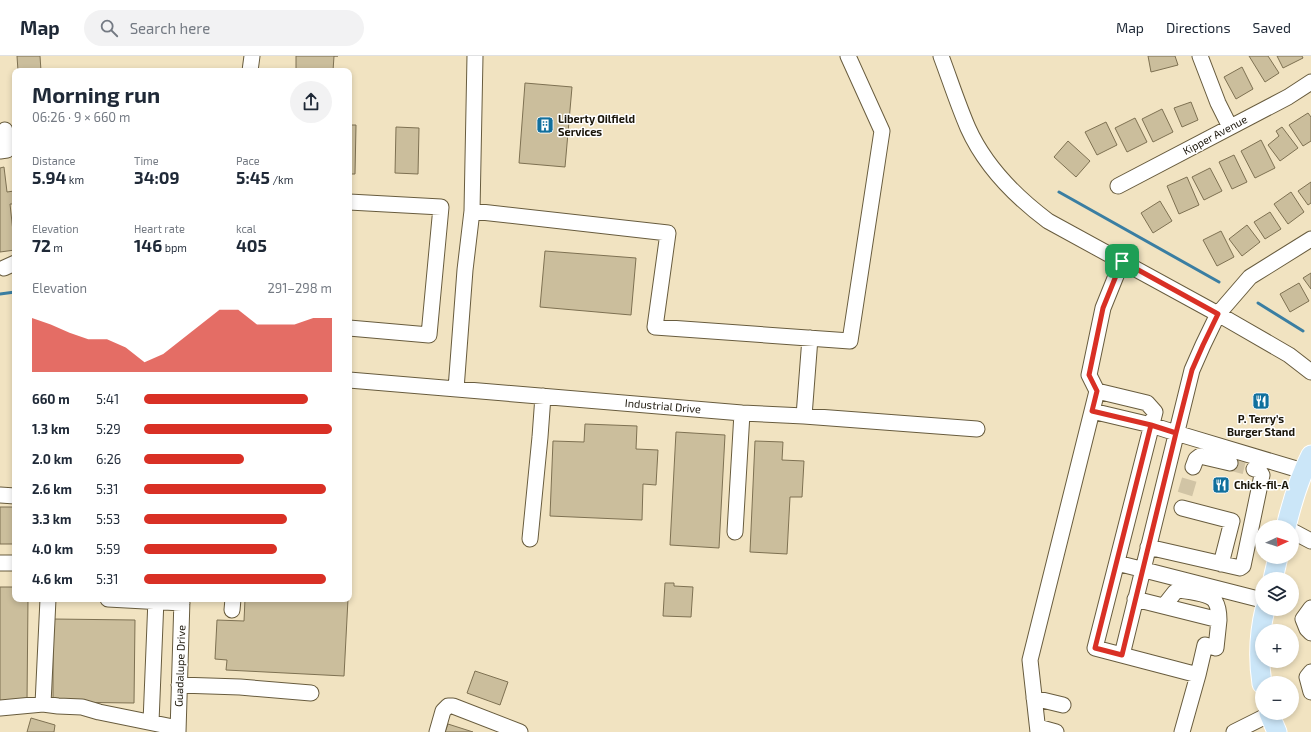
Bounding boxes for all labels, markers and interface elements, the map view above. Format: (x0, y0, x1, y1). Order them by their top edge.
search box (84, 10, 364, 46)
text: Map (20, 16, 60, 39)
icon: search (98, 17, 120, 39)
text: Search here (130, 19, 210, 37)
text: Map (1116, 19, 1144, 36)
text: Directions (1166, 19, 1231, 36)
text: Saved (1253, 19, 1291, 36)
text: Morning run (32, 81, 160, 107)
button: share (290, 81, 332, 123)
text: 06:26 · 9 × 660 m (32, 109, 130, 125)
place label: Liberty Oilfield Services (558, 112, 635, 138)
street label: Kipper Avenue (1180, 112, 1249, 157)
building icon: Liberty Oilfield Services (535, 115, 555, 135)
text: Distance (32, 154, 75, 167)
text: Time (134, 154, 159, 167)
text: Pace (236, 154, 260, 167)
text: 5.94 (32, 167, 66, 187)
text: 34:09 (134, 167, 180, 187)
text: 5:45 (236, 167, 270, 187)
text: km (66, 173, 84, 186)
text: /km (270, 173, 293, 186)
text: Elevation (32, 222, 79, 235)
text: Heart rate (134, 222, 185, 235)
text: kcal (236, 222, 256, 235)
text: 72 (32, 235, 51, 255)
text: 146 (134, 235, 162, 255)
text: 405 (236, 235, 267, 255)
text: m (51, 241, 63, 254)
text: bpm (162, 241, 187, 254)
pin (1105, 244, 1139, 278)
icon: arrive (1111, 250, 1133, 272)
text: Elevation (32, 280, 87, 296)
text: 291–298 m (267, 280, 332, 296)
text: 660 m (32, 391, 70, 407)
text: 5:41 (96, 391, 119, 407)
restaurant icon: P. Terry’s Burger Stand (1251, 391, 1271, 411)
street label: Industrial Drive (624, 396, 702, 415)
place label: P. Terry’s Burger Stand (1227, 412, 1295, 438)
text: 1.3 km (32, 421, 70, 437)
text: 5:29 (96, 421, 121, 437)
text: 2.0 km (32, 451, 72, 467)
text: 6:26 (96, 451, 121, 467)
restaurant icon: Chick-fil-A (1211, 475, 1231, 495)
place label: Chick-fil-A (1234, 478, 1289, 491)
text: 2.6 km (32, 481, 72, 497)
text: 5:31 (96, 481, 118, 497)
text: 3.3 km (32, 511, 71, 527)
text: 5:53 (96, 511, 120, 527)
north arrow (1255, 520, 1299, 564)
map controls (1255, 520, 1299, 720)
text: 4.0 km (32, 541, 73, 557)
text: 5:59 (96, 541, 120, 557)
text: 4.6 km (32, 571, 73, 587)
text: 5:31 (96, 571, 118, 587)
button: layers (1255, 572, 1299, 616)
button: + (1255, 624, 1299, 668)
street label: Guadalupe Drive (172, 625, 187, 707)
button: − (1255, 676, 1299, 720)

